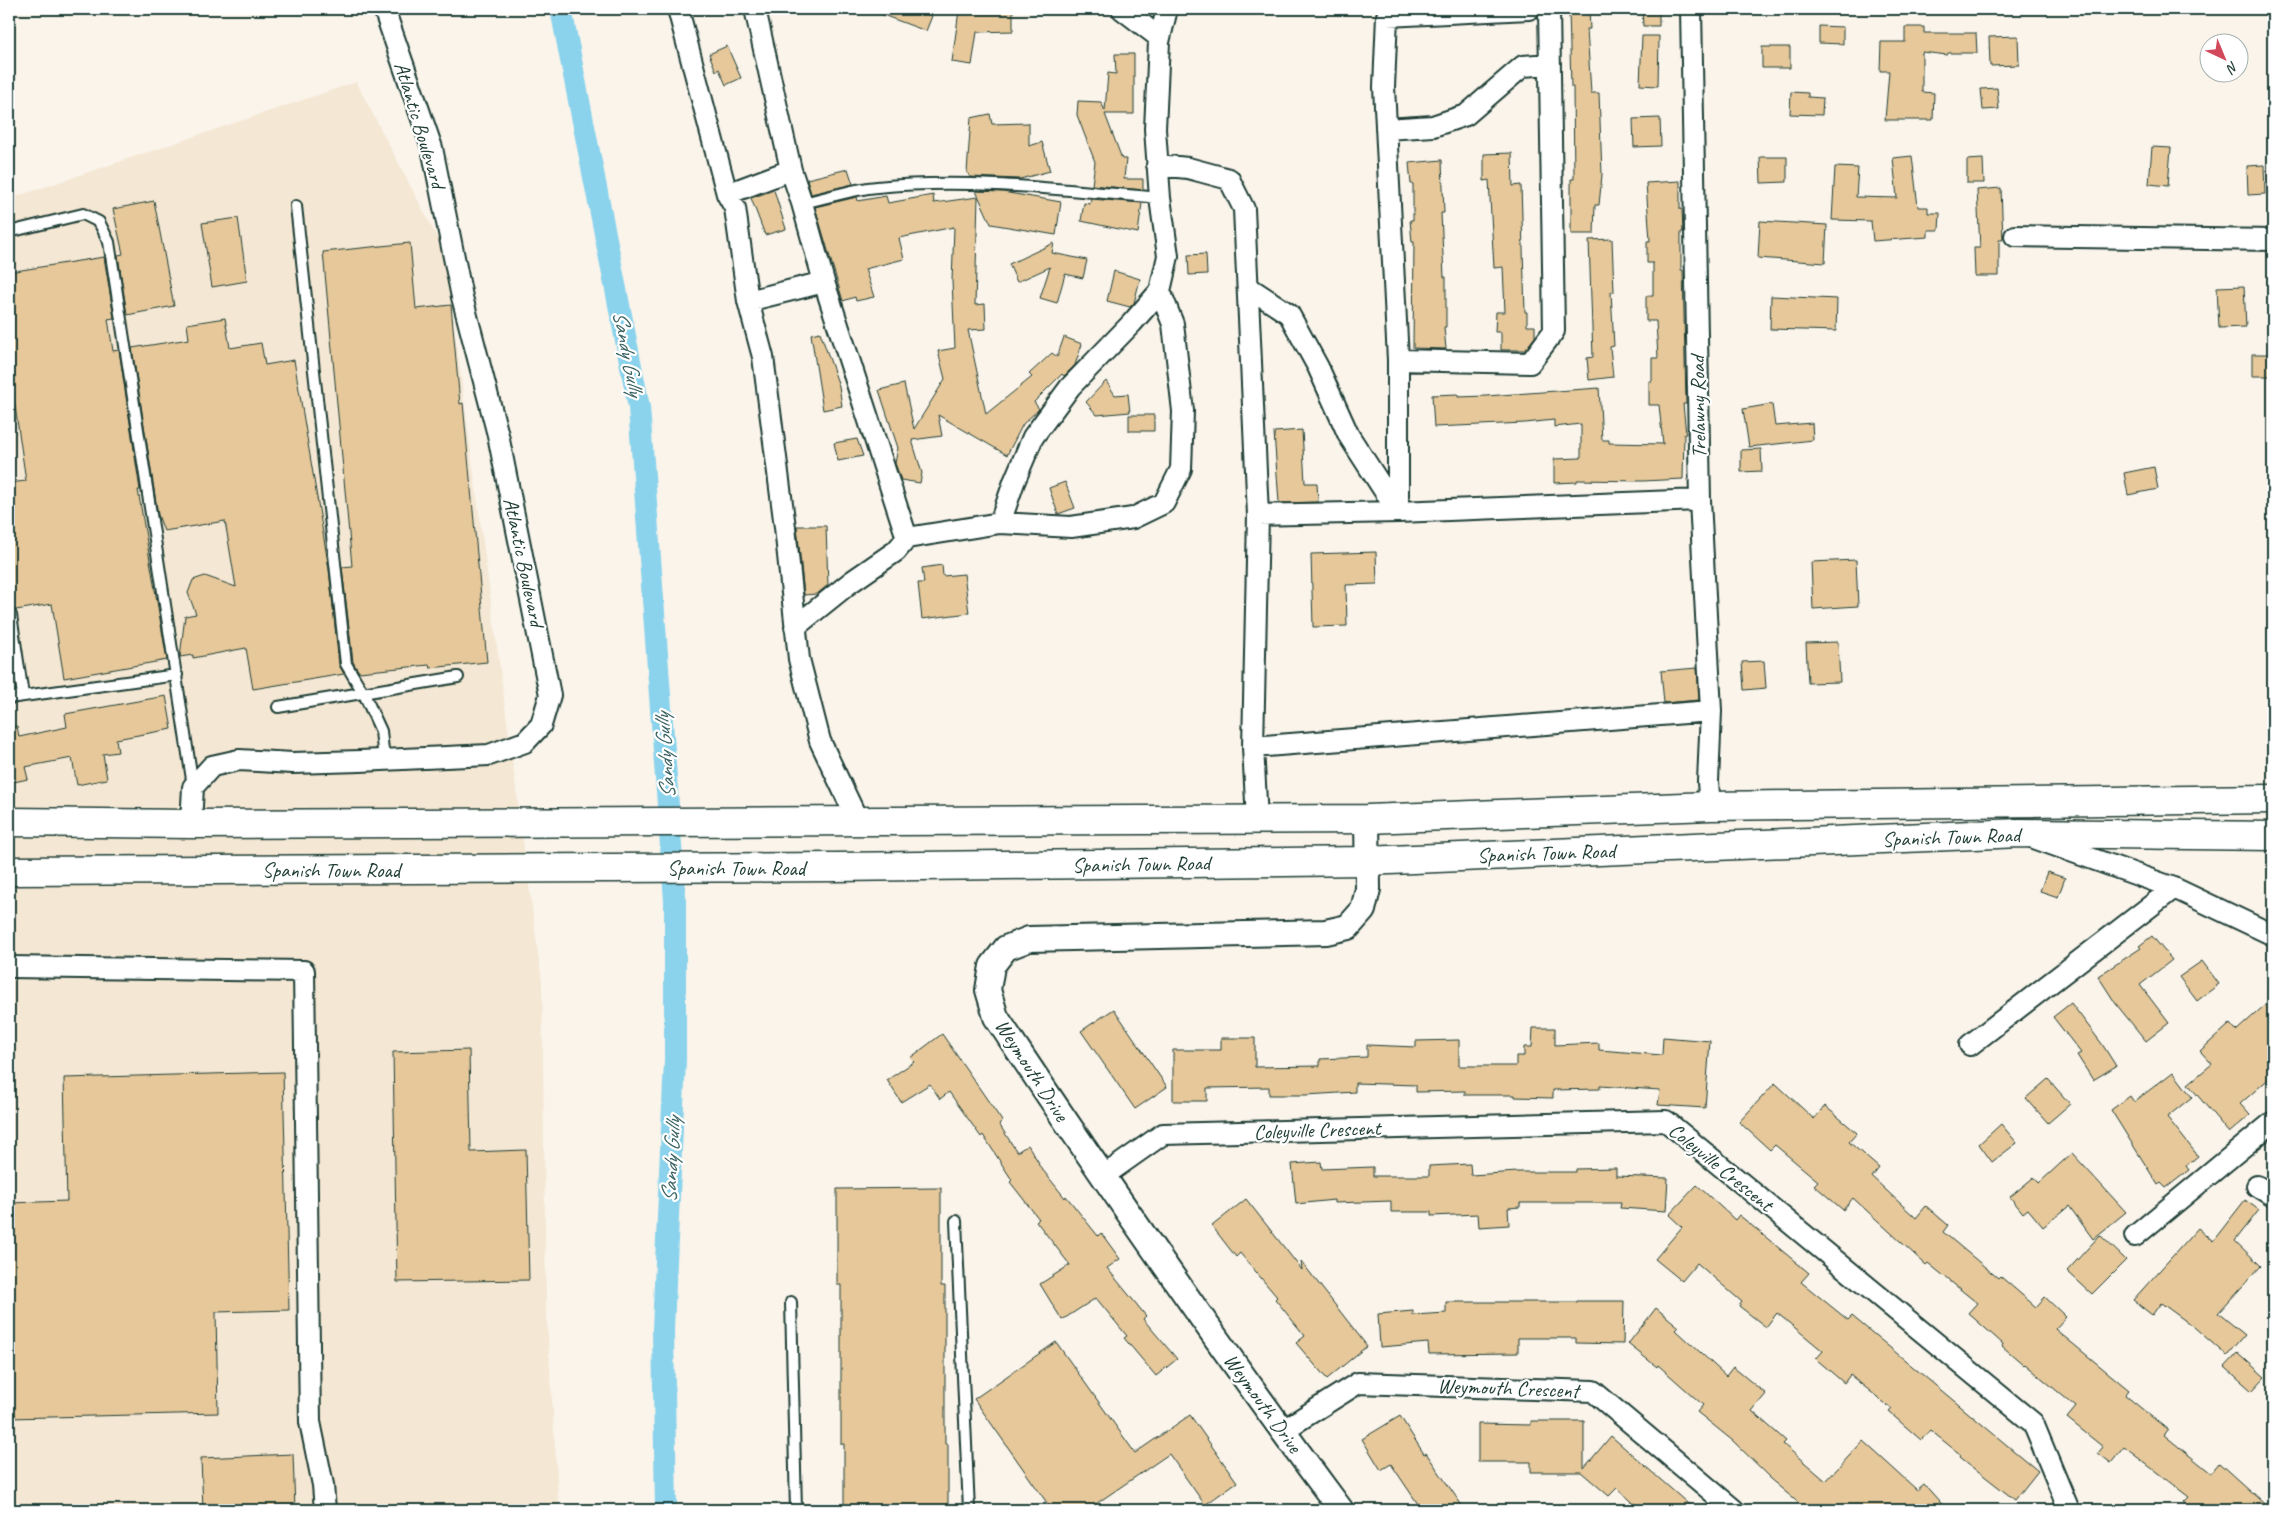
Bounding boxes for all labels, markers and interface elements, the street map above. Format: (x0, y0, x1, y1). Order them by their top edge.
north arrow (2200, 32, 2250, 82)
text: N (2222, 58, 2242, 78)
street label: Atlantic Boulevard (388, 59, 452, 194)
water label: Sandy Gully (606, 308, 651, 401)
street label: Trelawny Road (1684, 353, 1712, 459)
street label: Atlantic Boulevard (498, 495, 551, 631)
water label: Sandy Gully (648, 709, 682, 800)
street label: Spanish Town Road (1882, 821, 2024, 852)
street label: Spanish Town Road (1477, 837, 1619, 868)
street label: Spanish Town Road (1072, 850, 1214, 878)
street label: Spanish Town Road (667, 855, 809, 881)
street label: Spanish Town Road (262, 857, 404, 883)
street label: Weymouth Drive (989, 1014, 1075, 1127)
water label: Sandy Gully (655, 1113, 687, 1203)
street label: Coleyville Crescent (1253, 1115, 1383, 1145)
street label: Coleyville Crescent (1664, 1117, 1780, 1218)
street label: Weymouth Drive (1218, 1348, 1308, 1459)
street label: Weymouth Crescent (1437, 1373, 1582, 1404)

